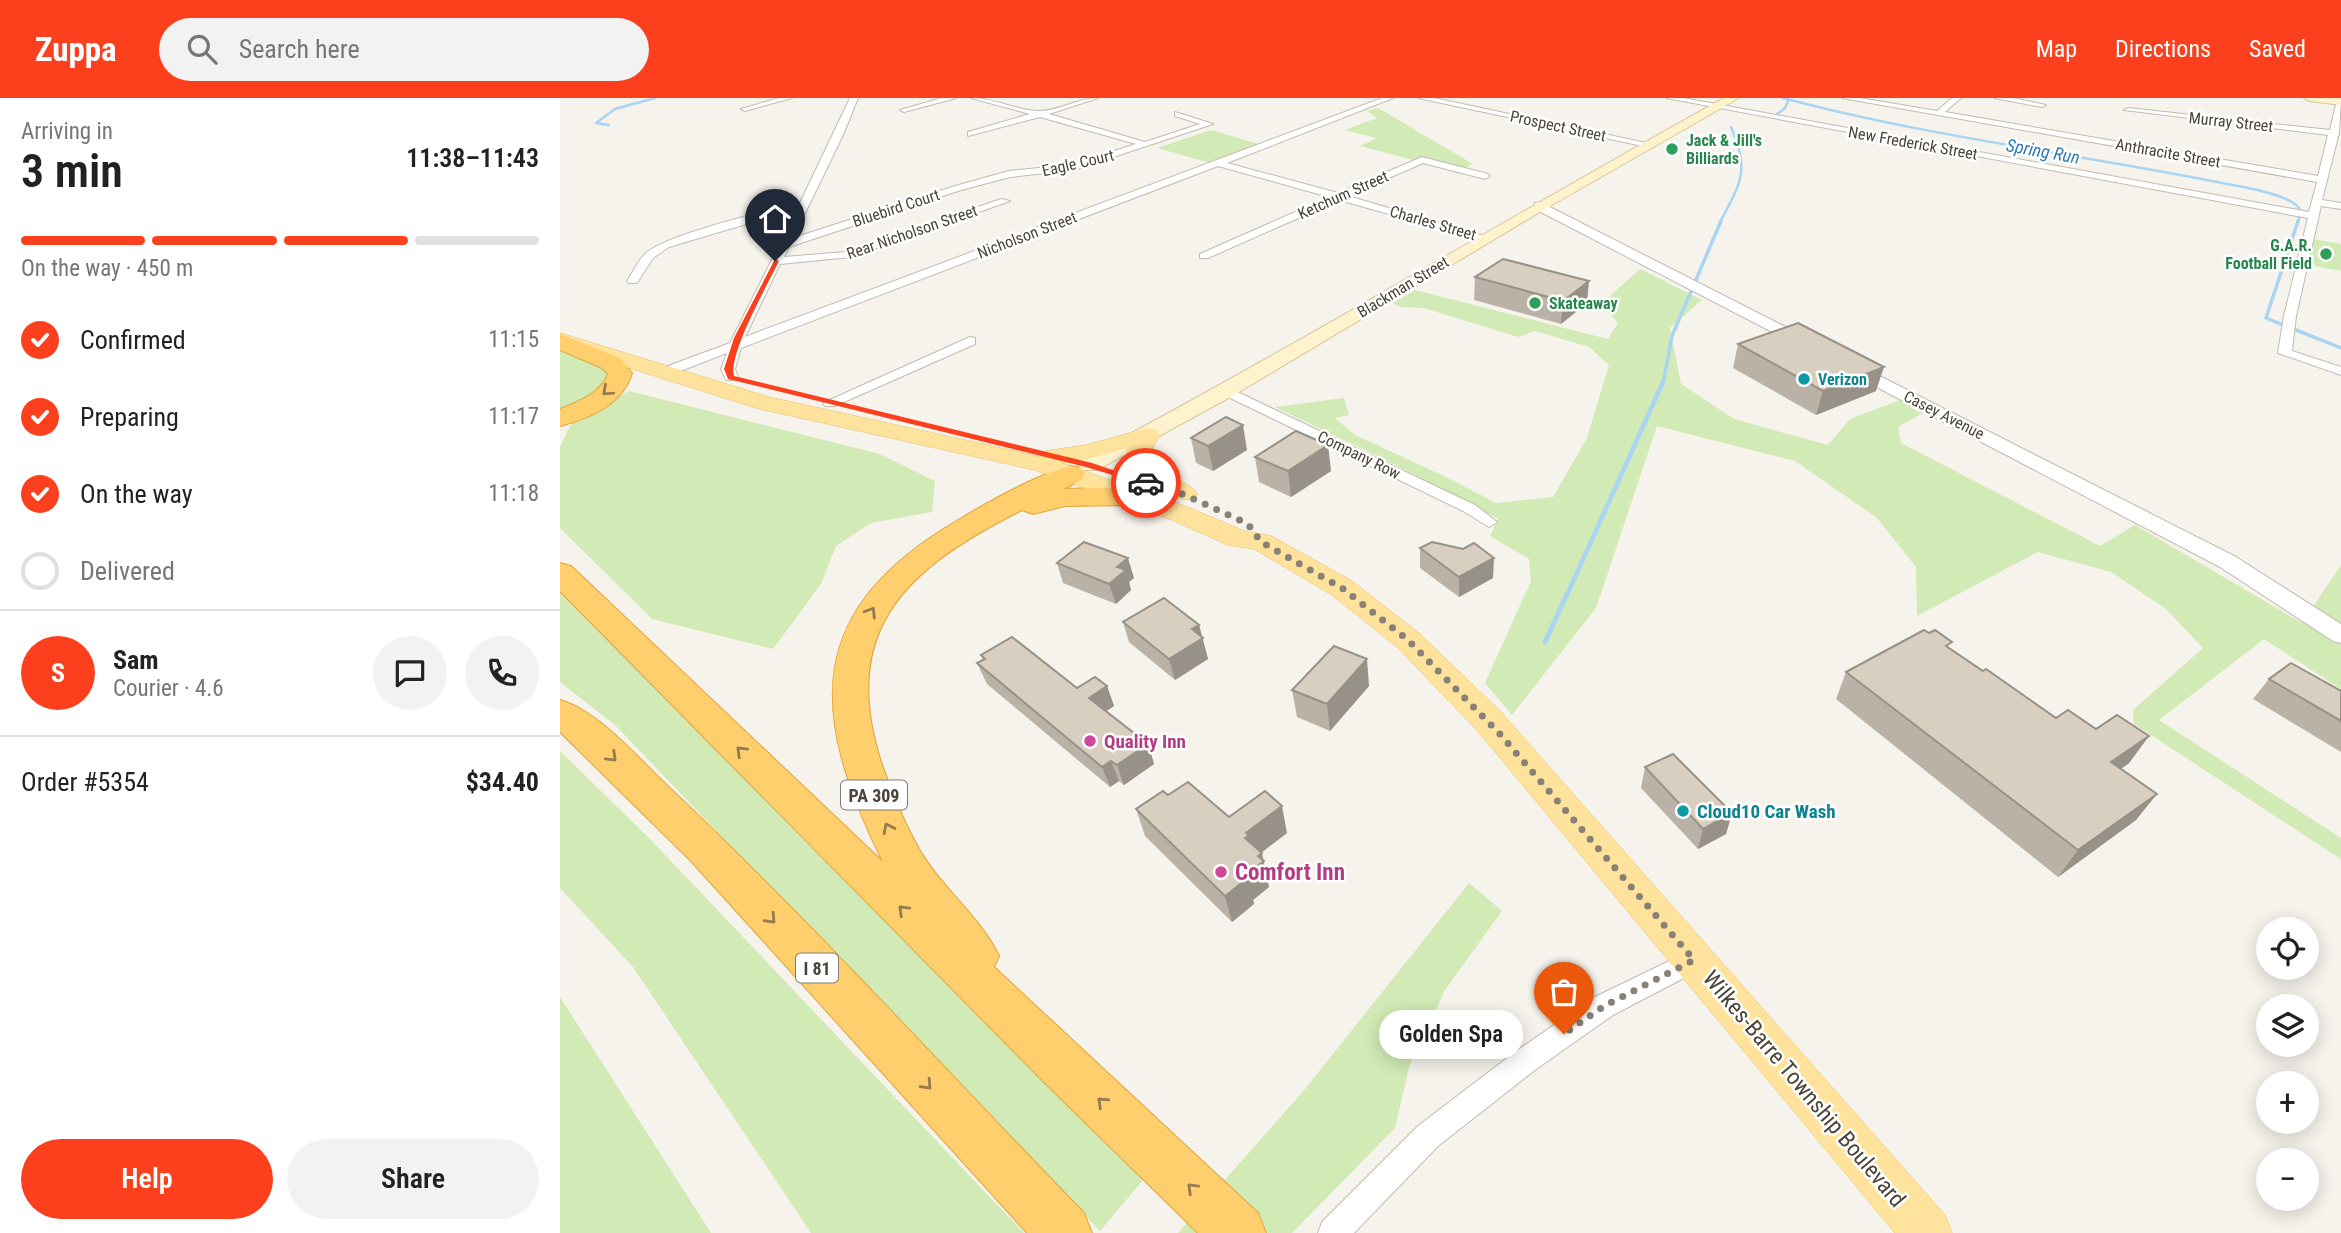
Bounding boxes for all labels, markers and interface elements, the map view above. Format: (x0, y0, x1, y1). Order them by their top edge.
search box (159, 18, 649, 81)
text: Zuppa (35, 30, 117, 69)
icon: search (183, 30, 221, 68)
text: Search here (239, 34, 360, 64)
text: Map (2036, 35, 2077, 63)
text: Directions (2115, 35, 2211, 63)
text: Saved (2249, 35, 2306, 63)
street label: Prospect Street (1508, 107, 1608, 145)
street label: Murray Street (2188, 108, 2274, 136)
text: Arriving in (21, 118, 113, 145)
street label: New Frederick Street (1847, 122, 1979, 164)
place label: Jack & Jill's Billiards (1686, 131, 1762, 168)
water label: Spring Run (2005, 134, 2081, 168)
street label: Anthracite Street (2114, 134, 2222, 172)
marker: Jack & Jill's Billiards (1664, 141, 1680, 157)
text: 11:38–11:43 (406, 143, 539, 173)
text: 3 min (21, 144, 123, 198)
street label: Eagle Court (1040, 145, 1116, 180)
street label: Ketchum Street (1295, 167, 1391, 223)
street label: Bluebird Court (850, 185, 942, 231)
pin (745, 189, 805, 261)
icon: home (756, 200, 794, 238)
street label: Rear Nicholson Street (844, 201, 980, 263)
street label: Charles Street (1388, 202, 1479, 244)
street label: Nicholson Street (975, 207, 1079, 263)
place label: G.A.R. Football Field (2225, 236, 2312, 273)
marker: G.A.R. Football Field (2318, 246, 2334, 262)
street label: Blackman Street (1354, 252, 1452, 322)
text: On the way · 450 m (21, 255, 193, 282)
place label: Skateaway (1549, 294, 1618, 313)
marker: Skateaway (1527, 295, 1543, 311)
icon: check (21, 321, 59, 359)
text: Confirmed (80, 325, 186, 355)
text: 11:15 (488, 326, 539, 353)
place label: Verizon (1818, 370, 1867, 389)
marker: Verizon (1796, 371, 1812, 387)
one-way arrow (602, 383, 615, 395)
street label: Casey Avenue (1901, 387, 1987, 443)
icon: check (21, 398, 59, 436)
text: Preparing (80, 402, 179, 432)
text: 11:17 (488, 403, 539, 430)
street label: Company Row (1315, 427, 1403, 483)
courier (1111, 448, 1181, 518)
icon: car (1127, 464, 1165, 502)
icon: check (21, 475, 59, 513)
text: On the way (80, 479, 193, 509)
text: 11:18 (488, 480, 539, 507)
text: Delivered (80, 556, 175, 586)
one-way arrow (863, 606, 876, 619)
button: chat (373, 636, 447, 710)
button: phone (465, 636, 539, 710)
text: Sam (113, 645, 159, 675)
text: S (51, 658, 65, 688)
text: Courier · 4.6 (113, 675, 224, 702)
place label: Quality Inn (1104, 730, 1186, 753)
marker: Quality Inn (1082, 733, 1098, 749)
one-way arrow (736, 746, 749, 759)
one-way arrow (604, 748, 617, 761)
text: Order #5354 (21, 767, 149, 797)
text: $34.40 (466, 767, 539, 797)
road number: PA 309 (841, 780, 907, 810)
place label: Cloud10 Car Wash (1697, 800, 1836, 823)
marker: Cloud10 Car Wash (1675, 803, 1691, 819)
one-way arrow (883, 823, 897, 835)
place label: Comfort Inn (1235, 859, 1345, 886)
marker: Comfort Inn (1213, 864, 1229, 880)
one-way arrow (899, 906, 912, 919)
one-way arrow (763, 911, 776, 924)
map controls (2256, 917, 2319, 1211)
button: locate (2256, 917, 2319, 980)
road number: I 81 (796, 954, 838, 982)
pin (1534, 962, 1594, 1034)
street label: Wilkes-Barre Township Boulevard (1697, 965, 1911, 1213)
icon: bag (1545, 973, 1583, 1011)
button: layers (2256, 994, 2319, 1057)
callout: Golden Spa (1378, 1010, 1522, 1058)
text: Golden Spa (1399, 1021, 1503, 1048)
button: + (2256, 1071, 2319, 1134)
one-way arrow (918, 1077, 931, 1090)
one-way arrow (1097, 1098, 1110, 1110)
button: Help (21, 1139, 273, 1219)
button: Share (287, 1139, 539, 1219)
button: − (2256, 1148, 2319, 1211)
one-way arrow (1188, 1184, 1201, 1197)

